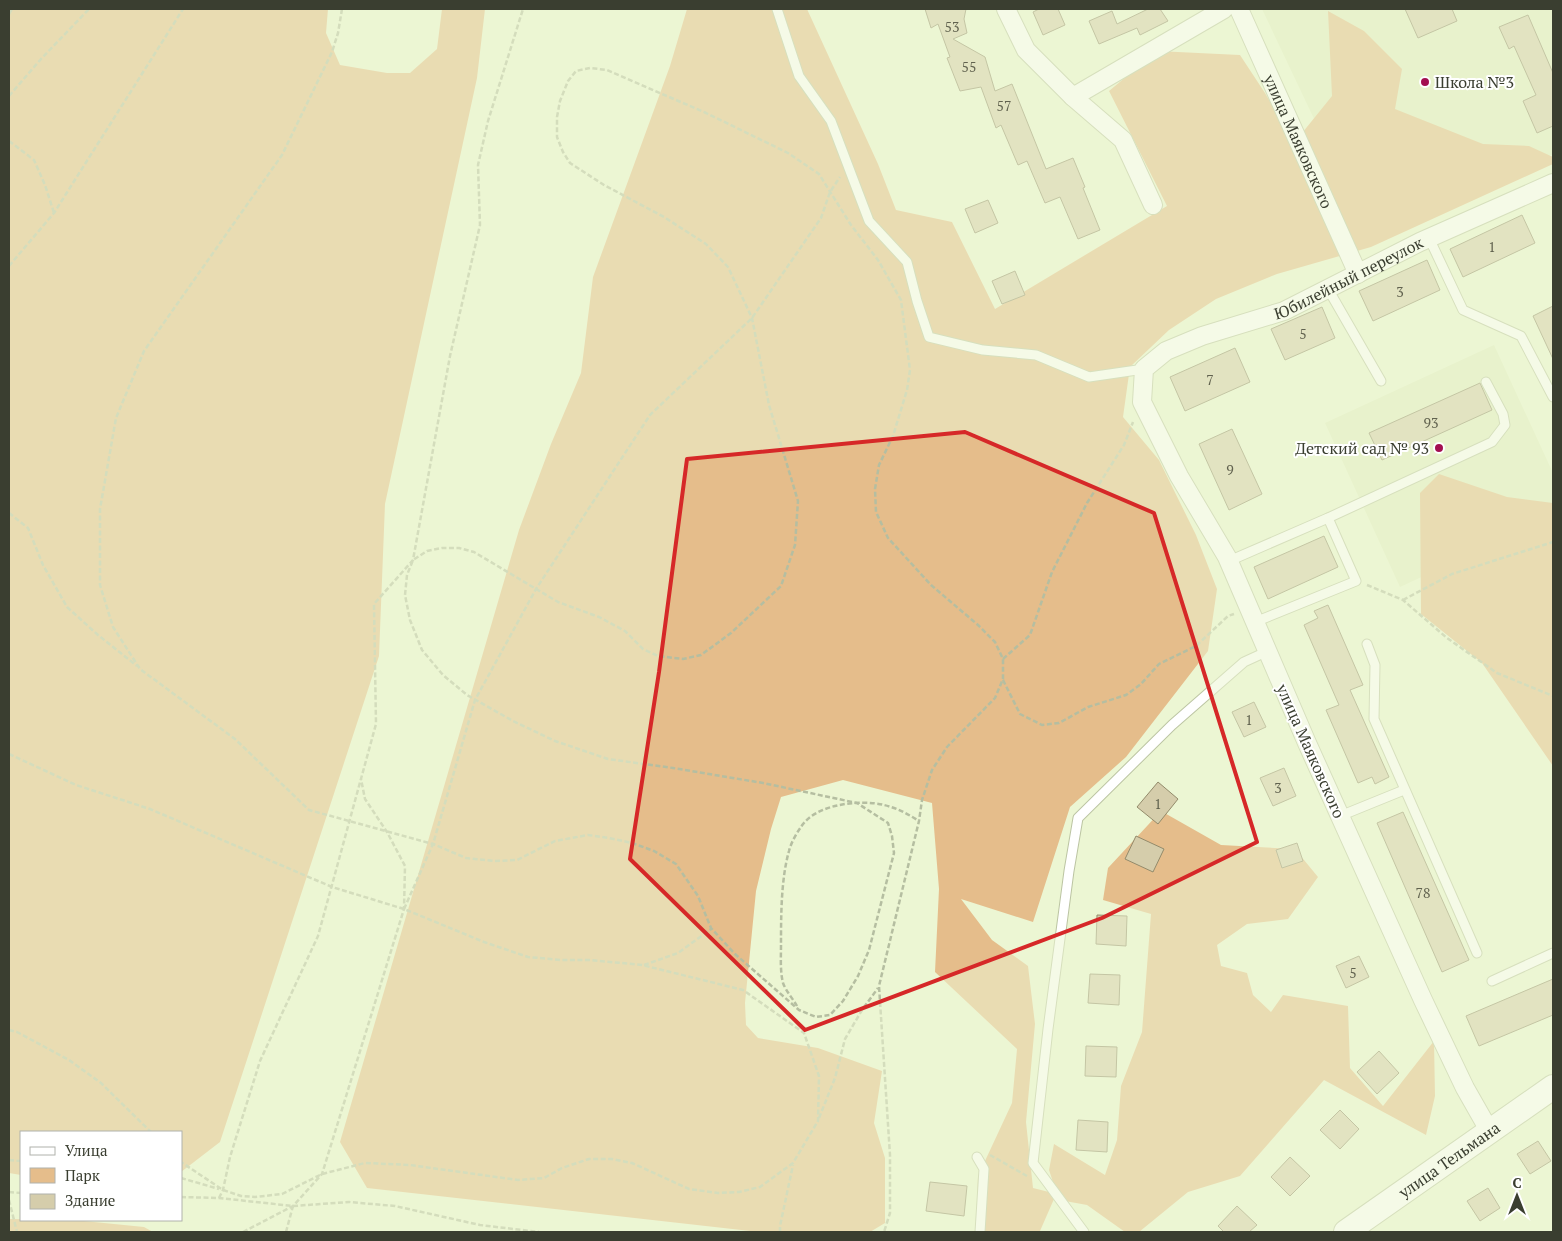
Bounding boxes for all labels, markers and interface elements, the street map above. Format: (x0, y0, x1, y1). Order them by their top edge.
house number: 53 (945, 17, 959, 36)
house number: 55 (962, 57, 976, 76)
street label: улица Маяковского (1258, 70, 1338, 212)
place label: Школа №3 (1435, 71, 1514, 93)
marker: Школа №3 (1419, 76, 1431, 88)
house number: 57 (997, 96, 1011, 115)
street label: Юбилейный переулок (1271, 231, 1427, 324)
house number: 1 (1488, 237, 1496, 256)
house number: 3 (1396, 282, 1404, 301)
house number: 5 (1299, 324, 1307, 343)
house number: 7 (1206, 370, 1214, 389)
house number: 93 (1424, 413, 1438, 432)
place label: Детский сад № 93 (1295, 437, 1429, 459)
marker: Детский сад № 93 (1433, 442, 1445, 454)
house number: 9 (1226, 460, 1234, 479)
street label: улица Маяковского (1271, 680, 1351, 822)
house number: 1 (1245, 710, 1253, 729)
house number: 3 (1274, 778, 1282, 797)
house number: 1 (1154, 794, 1162, 813)
house number: 78 (1416, 883, 1430, 902)
house number: 5 (1349, 963, 1357, 982)
street label: улица Тельмана (1393, 1116, 1504, 1204)
legend (20, 1131, 182, 1221)
text: Улица (65, 1140, 108, 1160)
text: Парк (65, 1165, 101, 1185)
north arrow (1492, 1171, 1542, 1221)
text: С (1512, 1173, 1522, 1192)
text: Здание (65, 1190, 115, 1210)

